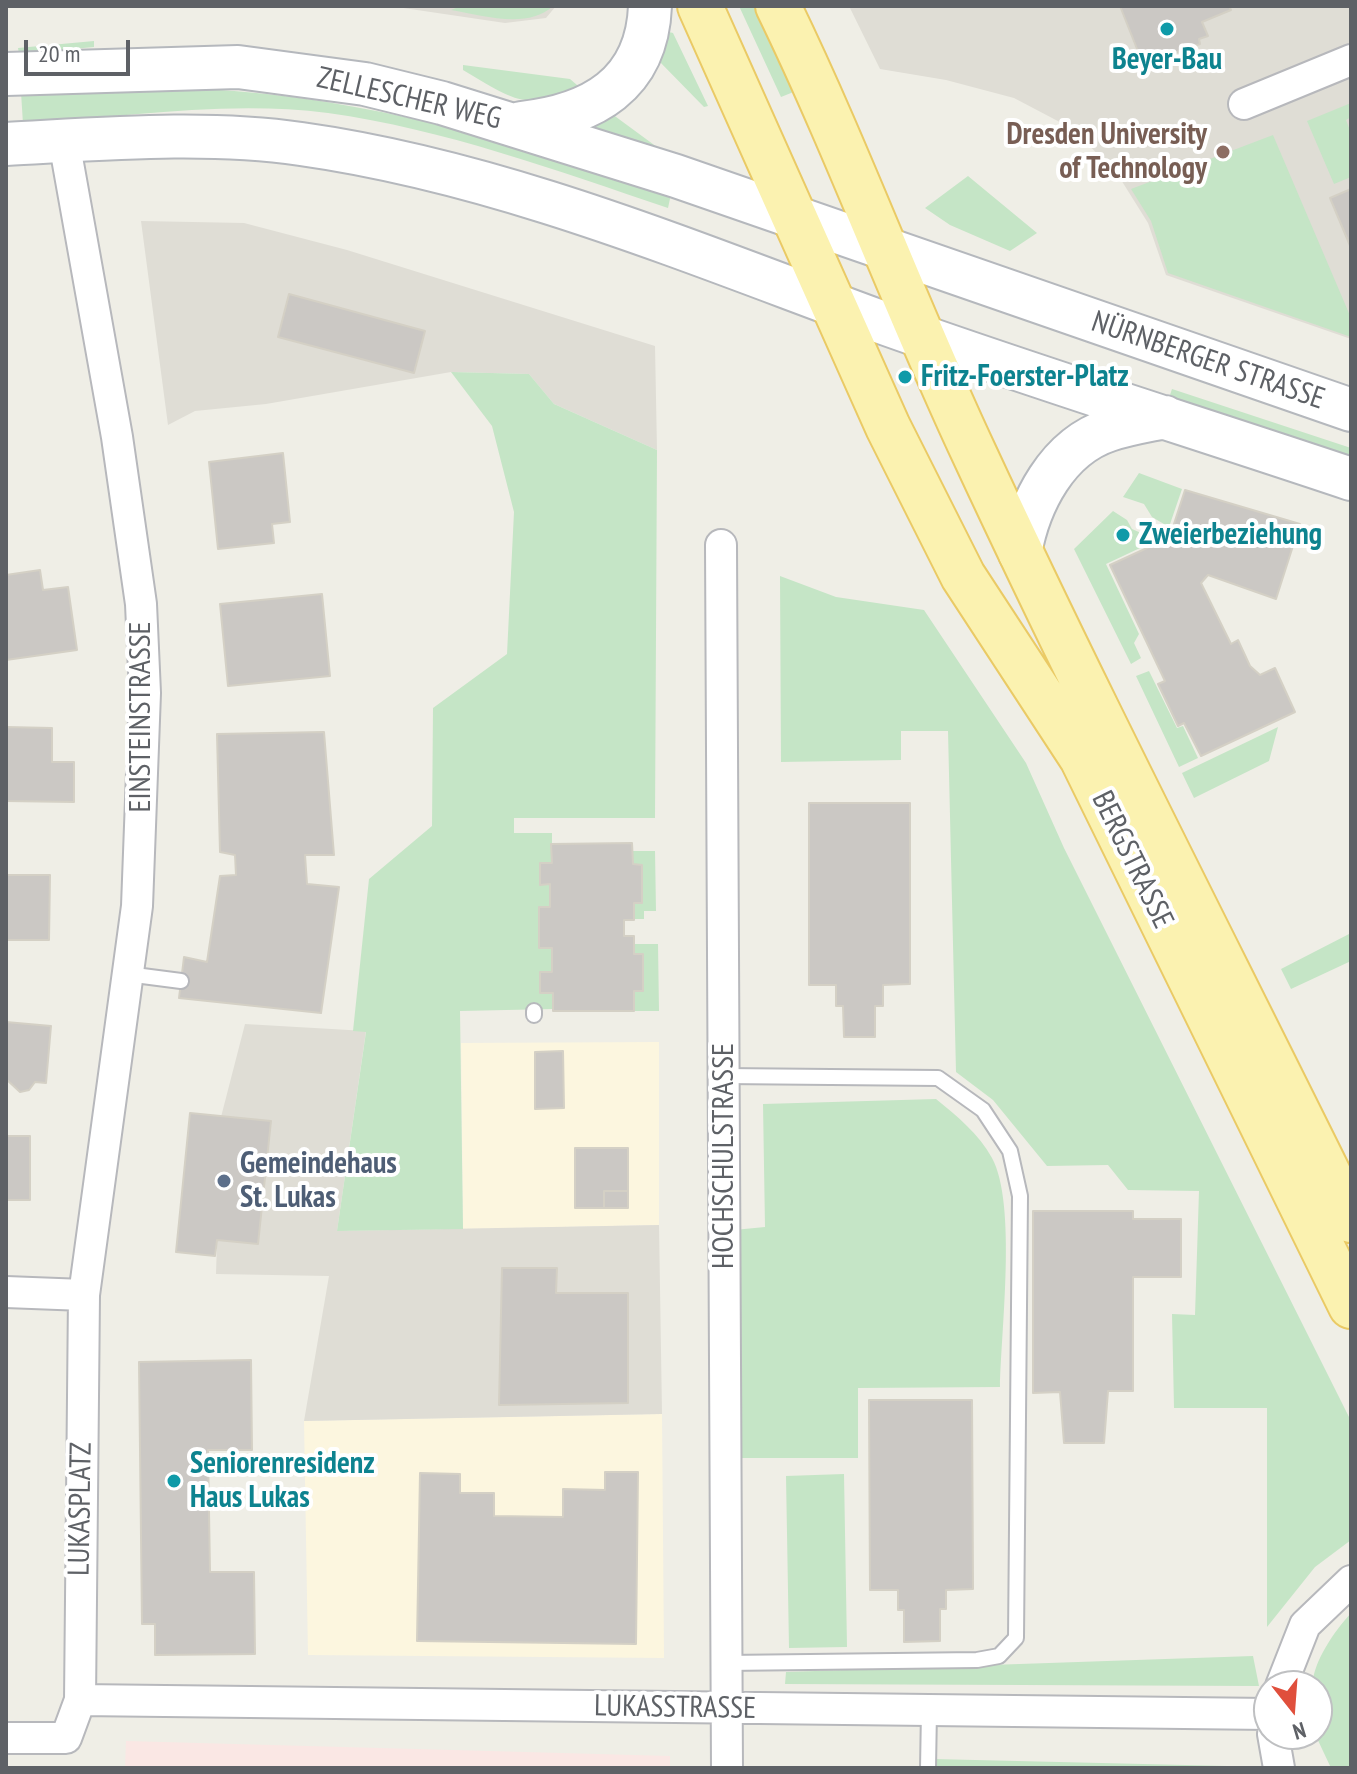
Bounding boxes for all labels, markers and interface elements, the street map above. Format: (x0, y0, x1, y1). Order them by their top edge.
marker: Beyer-Bau (1158, 20, 1176, 38)
scale bar (28, 24, 134, 74)
text: 20 m (38, 38, 80, 69)
place label: Beyer-Bau (1112, 42, 1222, 78)
street label: ZELLESCHER WEG (313, 60, 505, 138)
place label: Dresden University of Technology (1007, 117, 1207, 188)
marker: Dresden University of Technology (1214, 143, 1232, 161)
street label: NÜRNBERGER STRASSE (1087, 304, 1329, 418)
place label: Fritz-Foerster-Platz (921, 359, 1129, 395)
marker: Fritz-Foerster-Platz (896, 368, 914, 386)
place label: Zweierbeziehung (1139, 517, 1322, 553)
marker: Zweierbeziehung (1114, 526, 1132, 544)
street label: EINSTEINSTRASSE (123, 622, 159, 812)
street label: BERGSTRASSE (1083, 786, 1181, 934)
street label: HOCHSCHULSTRASSE (706, 1043, 742, 1269)
place label: Gemeindehaus St. Lukas (240, 1146, 397, 1216)
marker: Gemeindehaus St. Lukas (215, 1172, 233, 1190)
street label: LUKASPLATZ (62, 1442, 100, 1576)
place label: Seniorenresidenz Haus Lukas (190, 1446, 375, 1516)
marker: Seniorenresidenz Haus Lukas (165, 1472, 183, 1490)
north arrow (1253, 1670, 1333, 1750)
street label: LUKASSTRASSE (594, 1689, 756, 1727)
text: N (1290, 1716, 1309, 1746)

